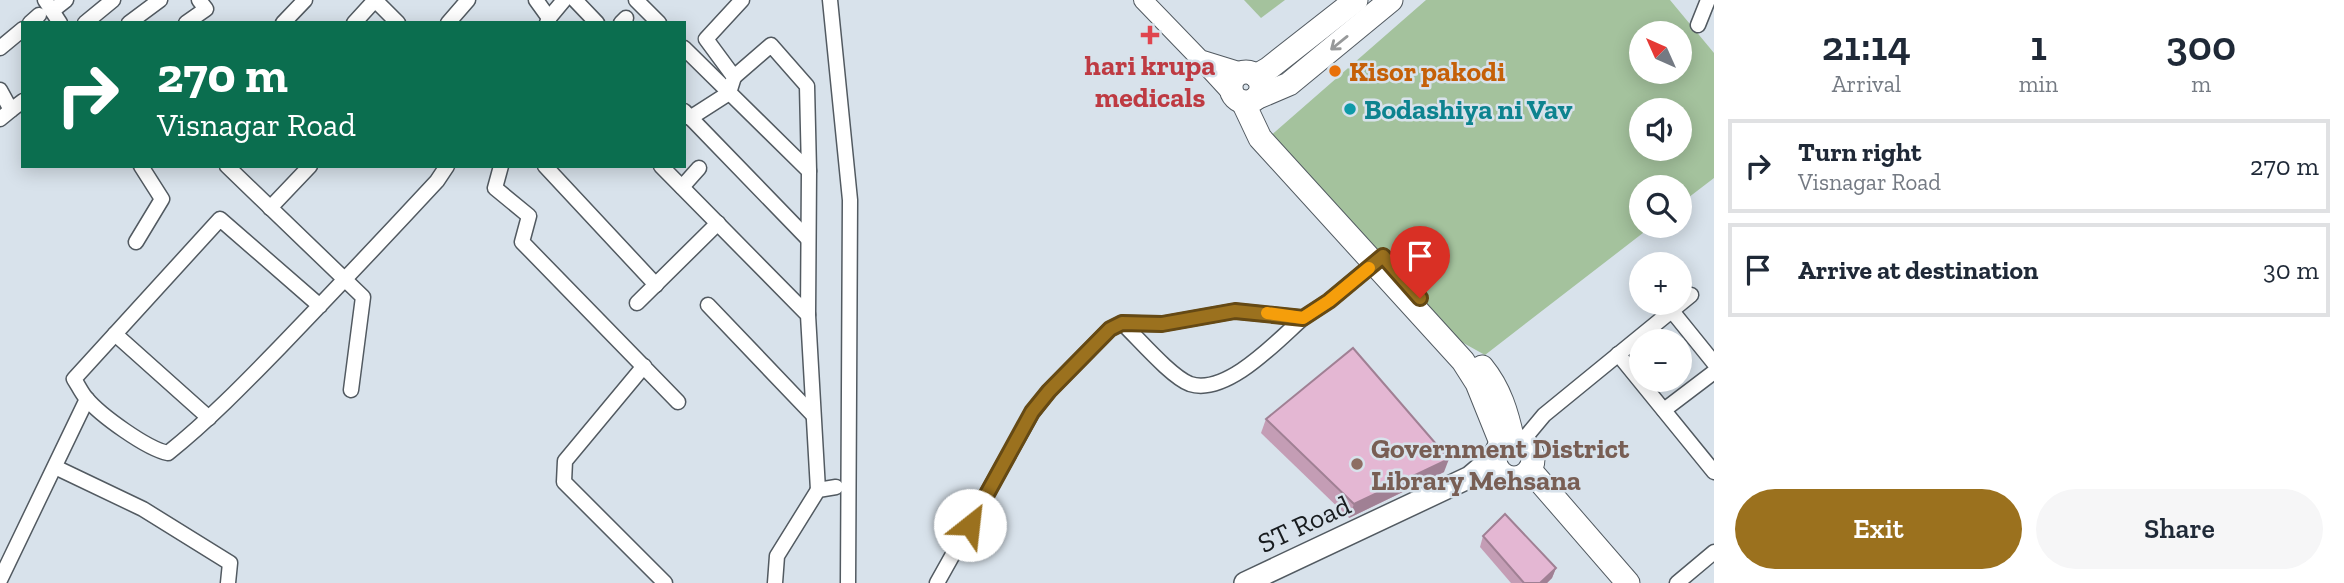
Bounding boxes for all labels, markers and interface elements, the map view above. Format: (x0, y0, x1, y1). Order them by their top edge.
text: 21:14 (1822, 20, 1911, 71)
text: 1 (2030, 20, 2047, 71)
text: 300 (2166, 20, 2236, 71)
north arrow (1629, 21, 1692, 84)
map controls (1629, 21, 1692, 392)
marker: hari krupa medicals (1140, 25, 1160, 45)
one-way arrow (1330, 36, 1348, 51)
text: 270 m (157, 46, 288, 105)
icon: right (42, 49, 133, 140)
place label: hari krupa medicals (1085, 49, 1215, 114)
place label: Kisor pakodi (1349, 55, 1505, 88)
marker: Kisor pakodi (1327, 63, 1343, 79)
text: Arrival (1832, 70, 1901, 98)
text: min (2019, 70, 2058, 98)
text: m (2191, 70, 2211, 98)
place label: Bodashiya ni Vav (1364, 93, 1573, 126)
button: sound (1629, 98, 1692, 161)
marker: Bodashiya ni Vav (1342, 101, 1358, 117)
text: Visnagar Road (157, 106, 356, 144)
text: Turn right (1798, 136, 1921, 168)
icon: right (1739, 147, 1777, 185)
text: 270 m (2250, 150, 2319, 182)
text: Visnagar Road (1798, 168, 1941, 196)
button: search (1629, 175, 1692, 238)
pin (1390, 226, 1450, 298)
icon: arrive (1401, 237, 1439, 275)
icon: arrive (1739, 251, 1777, 289)
button: + (1629, 252, 1692, 315)
text: Arrive at destination (1798, 254, 2038, 286)
text: 30 m (2263, 254, 2319, 286)
button: − (1629, 329, 1692, 392)
place label: Government District Library Mehsana (1371, 432, 1630, 497)
marker: Government District Library Mehsana (1349, 456, 1365, 472)
position arrow (933, 488, 1007, 562)
street label: ST Road (1252, 488, 1356, 560)
button: Exit (1735, 489, 2022, 569)
button: Share (2036, 489, 2323, 569)

